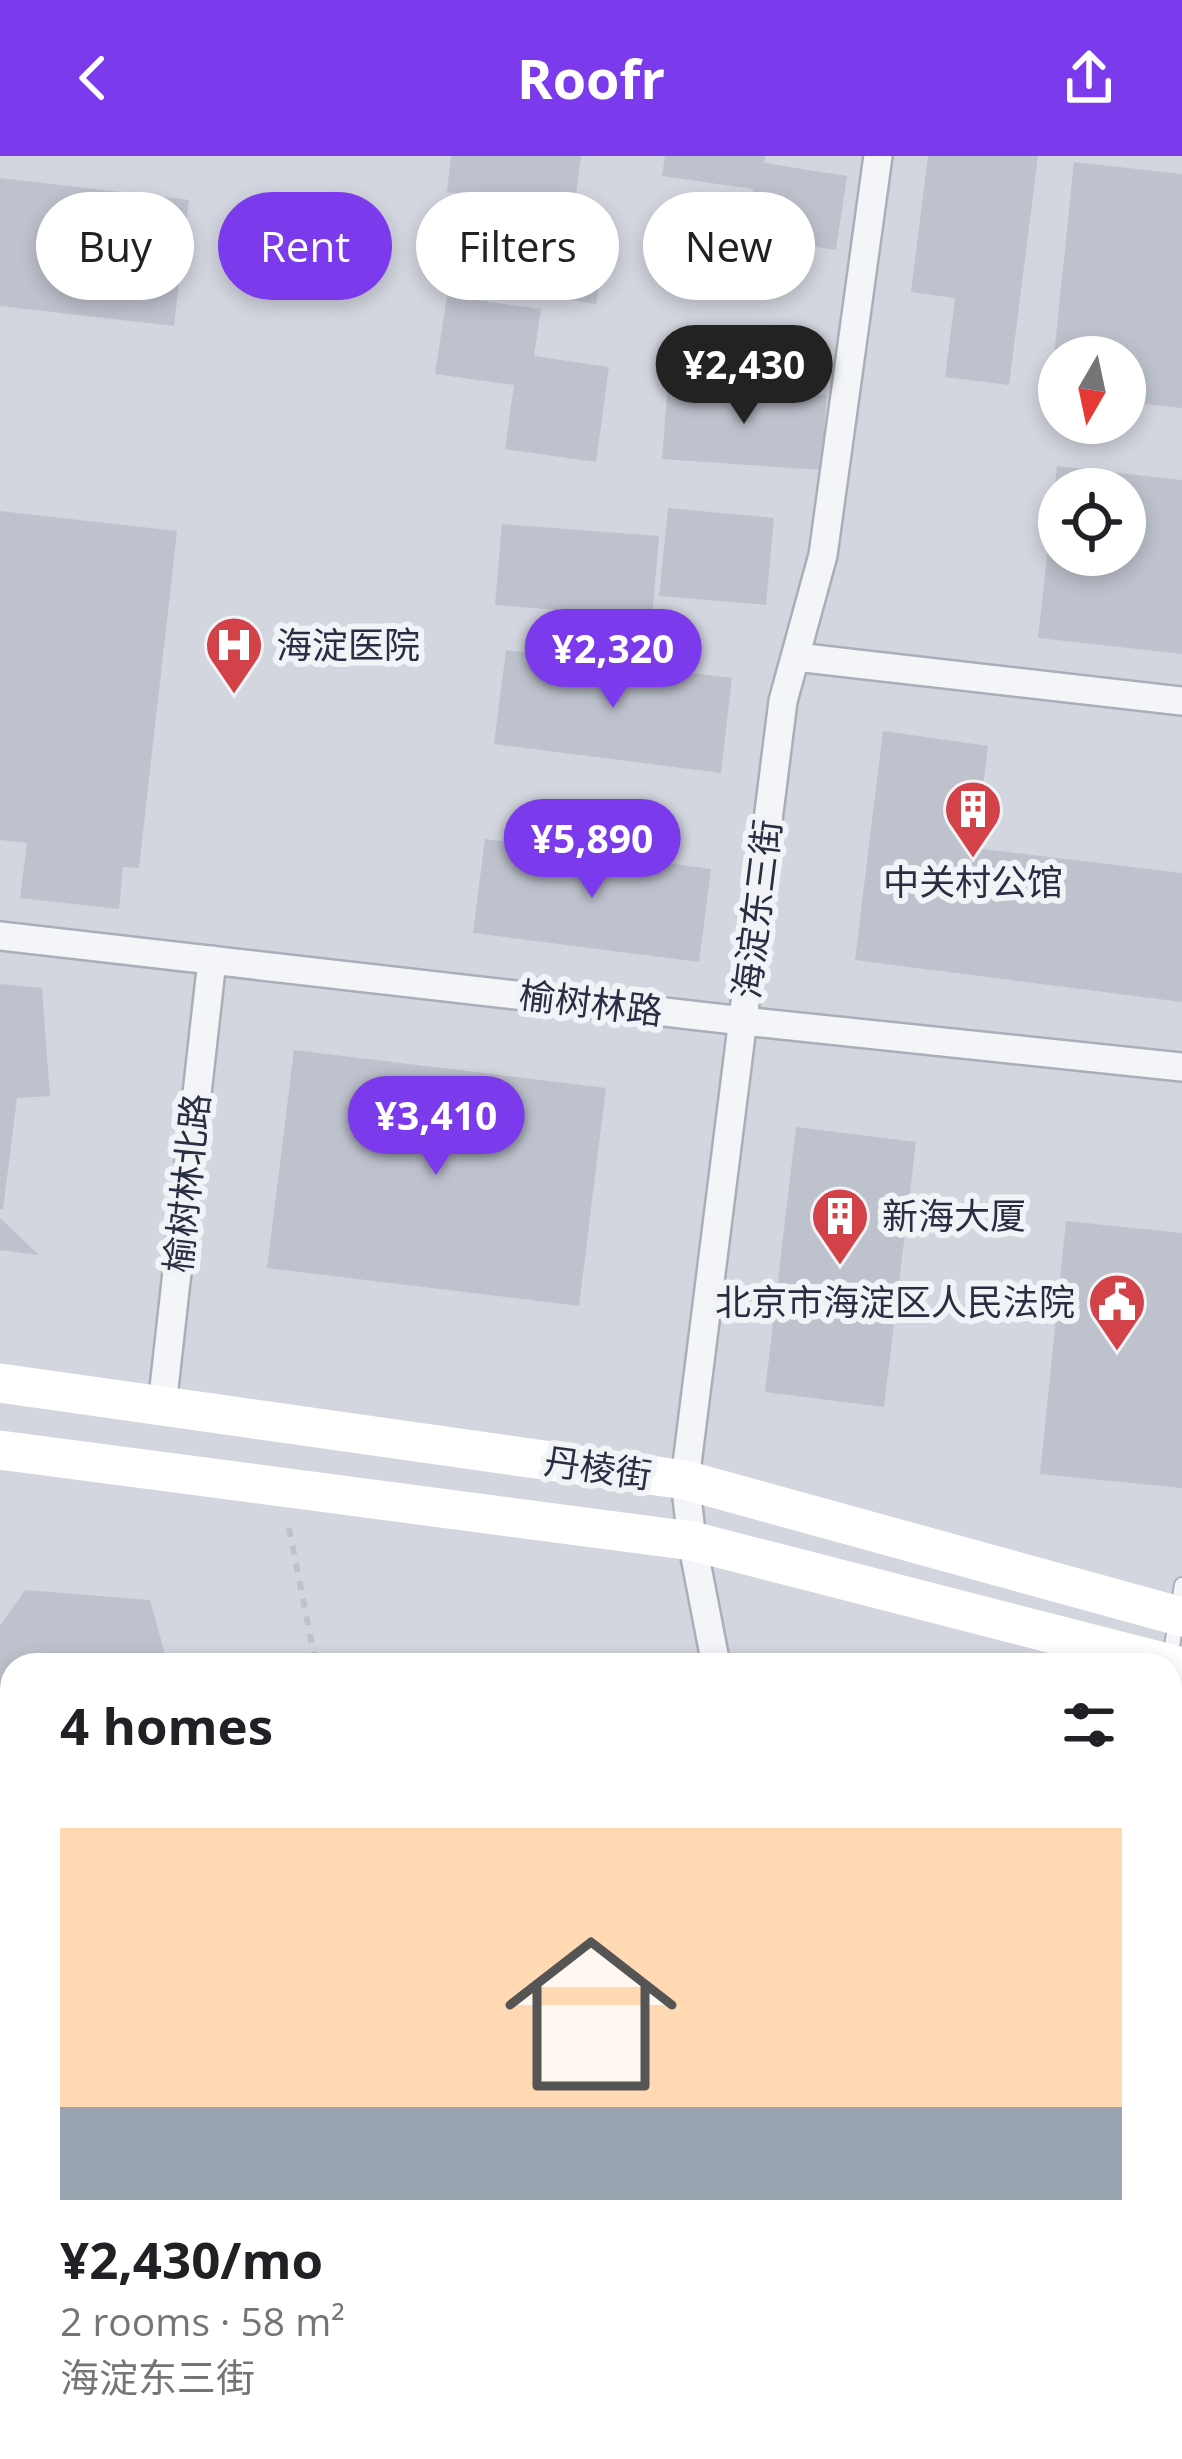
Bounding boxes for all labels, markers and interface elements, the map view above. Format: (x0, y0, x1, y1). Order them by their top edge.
text: Roofr (517, 41, 665, 115)
icon: back (60, 45, 126, 111)
icon: share (1056, 45, 1122, 111)
chip: Buy (36, 192, 194, 300)
chip: Rent (218, 192, 392, 300)
chip: Filters (416, 192, 619, 300)
chip: New (643, 192, 815, 300)
pin: ¥2,430 (646, 325, 842, 427)
north arrow (1038, 336, 1146, 444)
map controls (1038, 336, 1146, 576)
text: ¥2,430 (683, 337, 805, 390)
button: locate (1038, 468, 1146, 576)
pin: ¥2,320 (515, 609, 711, 711)
hospital icon: 海淀医院 (203, 614, 265, 696)
place label: 海淀医院 (276, 620, 420, 669)
text: ¥2,320 (552, 621, 674, 674)
building icon: 中关村公馆 (942, 778, 1004, 860)
pin: ¥5,890 (494, 799, 690, 901)
text: ¥5,890 (531, 811, 653, 864)
street label: 海淀东三街 (721, 817, 792, 1001)
place label: 中关村公馆 (883, 857, 1063, 906)
street label: 榆树林路 (517, 969, 666, 1036)
pin: ¥3,410 (338, 1076, 534, 1178)
text: ¥3,410 (375, 1088, 497, 1141)
street label: 榆树林北路 (153, 1091, 220, 1275)
building icon: 新海大厦 (809, 1185, 871, 1267)
place label: 新海大厦 (882, 1191, 1026, 1240)
public building icon: 北京市海淀区人民法院 (1086, 1271, 1148, 1353)
place label: 北京市海淀区人民法院 (715, 1277, 1075, 1326)
street label: 丹棱街 (541, 1436, 655, 1499)
text: 4 homes (60, 1690, 273, 1760)
icon: filters (1056, 1692, 1122, 1758)
icon: home (483, 1906, 699, 2122)
text: ¥2,430/mo (60, 2224, 323, 2294)
text: 2 rooms · 58 m² (60, 2294, 345, 2347)
text: 海淀东三街 (60, 2350, 255, 2403)

